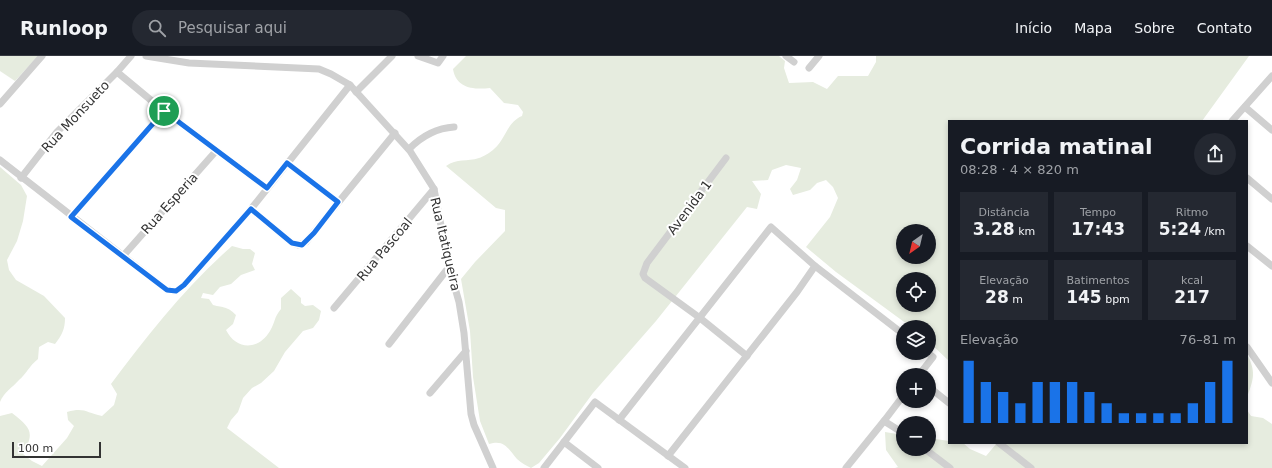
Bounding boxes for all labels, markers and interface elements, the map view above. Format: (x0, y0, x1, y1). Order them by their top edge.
search box (132, 10, 412, 46)
text: Runloop (20, 17, 108, 39)
icon: search (146, 17, 168, 39)
text: Pesquisar aqui (178, 19, 287, 37)
text: Início (1015, 20, 1052, 36)
text: Mapa (1074, 20, 1112, 36)
text: Sobre (1134, 20, 1175, 36)
text: Contato (1197, 20, 1252, 36)
street label: Rua Monsueto (38, 77, 112, 155)
pin (147, 94, 181, 128)
icon: arrive (153, 100, 175, 122)
button: share (1194, 133, 1236, 175)
text: Corrida matinal (960, 134, 1153, 159)
text: 08:28 · 4 × 820 m (960, 162, 1079, 177)
street label: Rua Esperia (138, 170, 201, 237)
street label: Avenida 1 (664, 177, 715, 237)
street label: Rua Itatiqueira (427, 196, 464, 292)
text: Distância (978, 206, 1030, 219)
text: Tempo (1080, 206, 1116, 219)
text: Ritmo (1176, 206, 1208, 219)
street label: Rua Pascoal (354, 215, 415, 284)
text: 3.28 (973, 219, 1015, 239)
text: 17:43 (1071, 219, 1125, 239)
text: 5:24 (1159, 219, 1201, 239)
north arrow (896, 224, 936, 264)
map controls (896, 224, 936, 456)
text: km (1015, 225, 1035, 238)
text: /km (1201, 225, 1225, 238)
button: locate (896, 272, 936, 312)
text: Elevação (979, 274, 1029, 287)
text: Batimentos (1067, 274, 1129, 287)
text: kcal (1181, 274, 1203, 287)
text: 28 (985, 287, 1009, 307)
text: 145 (1066, 287, 1102, 307)
text: 217 (1174, 287, 1210, 307)
text: m (1009, 293, 1023, 306)
text: bpm (1102, 293, 1130, 306)
button: layers (896, 320, 936, 360)
text: Elevação (960, 332, 1019, 347)
text: 76–81 m (1180, 332, 1236, 347)
button: + (896, 368, 936, 408)
button: − (896, 416, 936, 456)
scale bar (12, 440, 101, 459)
text: 100 m (18, 442, 53, 455)

